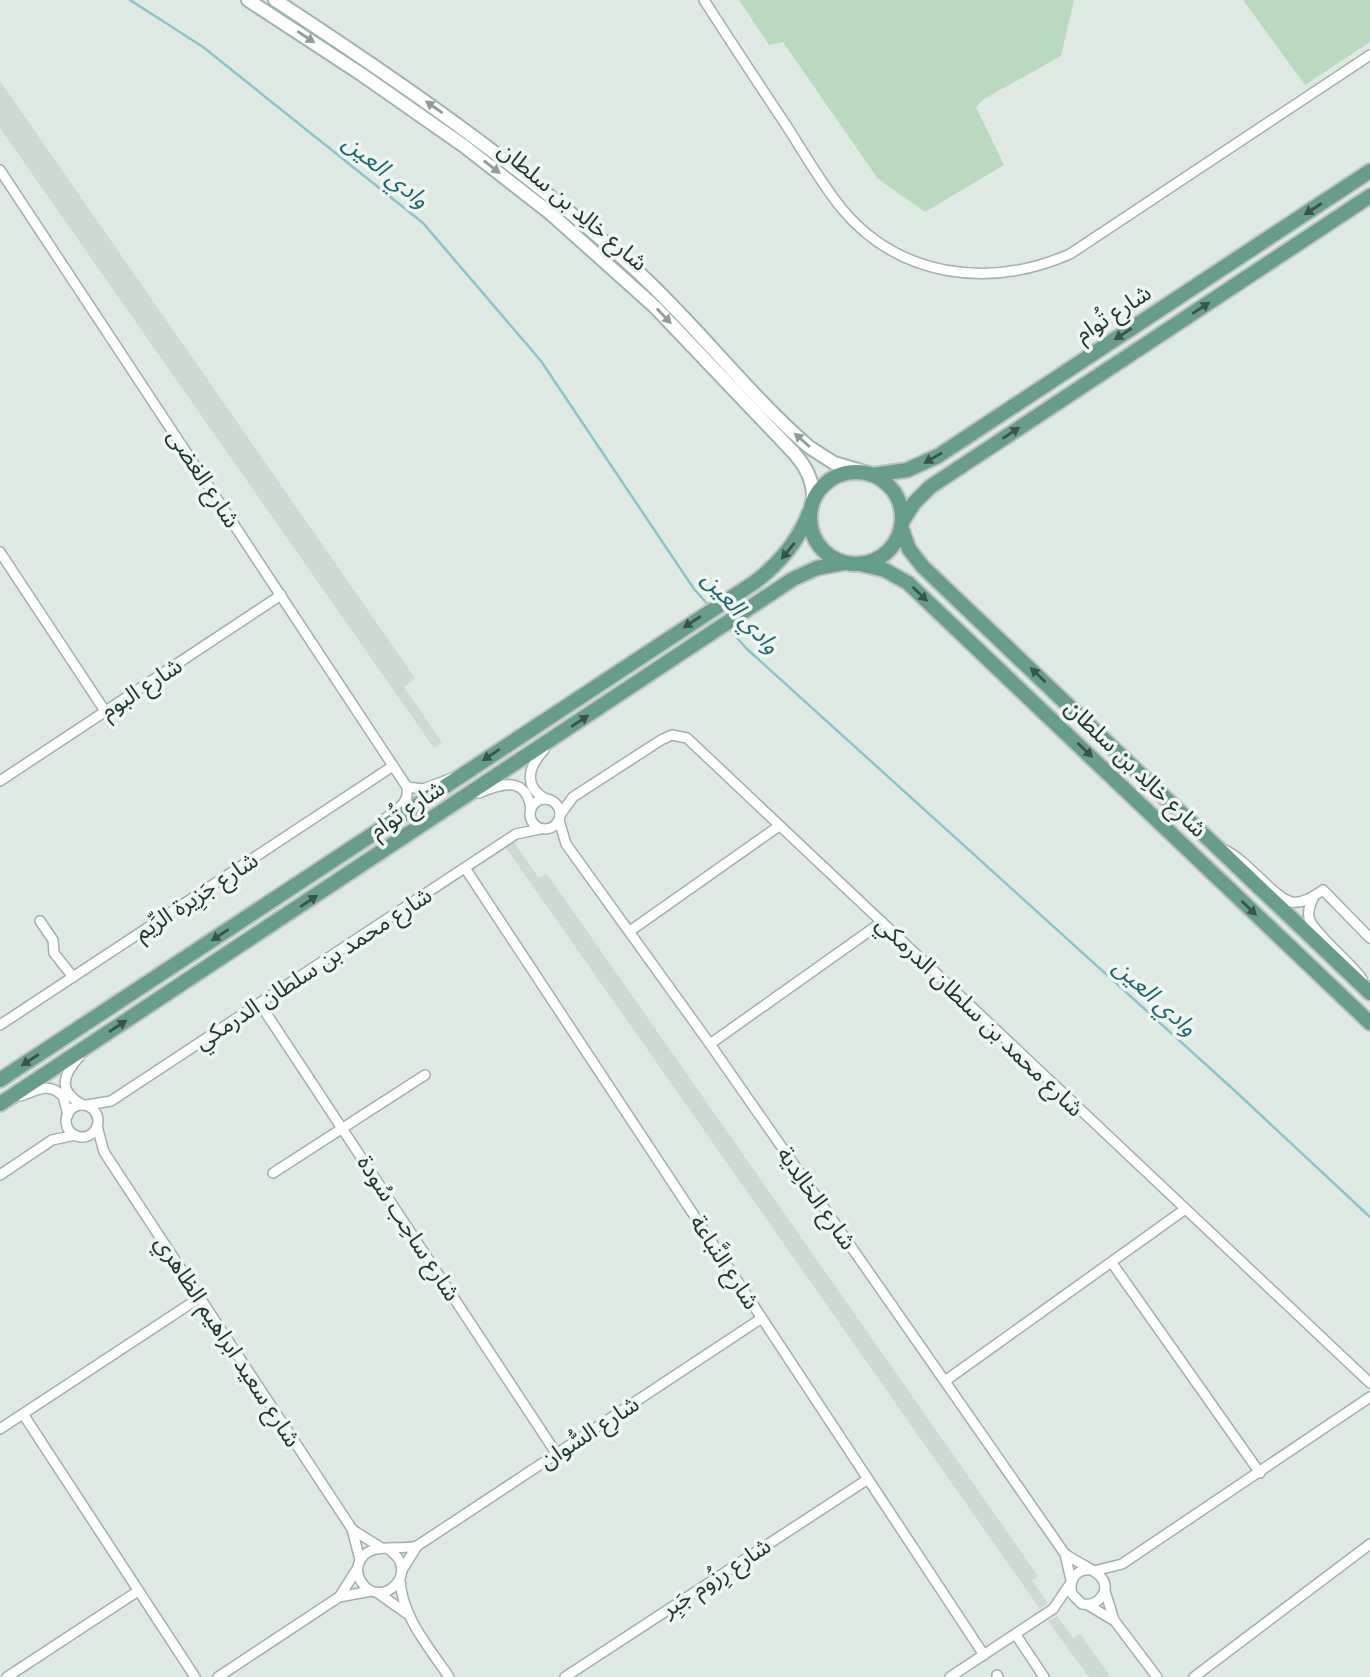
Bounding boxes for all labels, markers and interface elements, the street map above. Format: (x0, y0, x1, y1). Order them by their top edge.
one-way arrow (296, 30, 315, 43)
one-way arrow (425, 100, 443, 114)
water label: وادي العين (335, 128, 435, 218)
street label: شارع خالِد بن سلطان (491, 136, 653, 279)
one-way arrow (483, 160, 501, 174)
one-way arrow (1304, 202, 1322, 216)
street label: شارع تُوام (1070, 278, 1158, 351)
one-way arrow (1191, 302, 1211, 315)
one-way arrow (655, 307, 671, 324)
one-way arrow (1114, 327, 1132, 341)
street label: شارع الغضى (159, 424, 246, 534)
one-way arrow (1002, 426, 1020, 440)
one-way arrow (793, 433, 810, 448)
one-way arrow (923, 452, 942, 465)
one-way arrow (780, 542, 795, 560)
water label: وادي العين (693, 565, 786, 663)
one-way arrow (911, 585, 928, 601)
one-way arrow (683, 615, 702, 628)
street label: شارع البوم (95, 652, 189, 728)
one-way arrow (1029, 667, 1046, 683)
street label: شارع خالِد بن سلطان (1057, 694, 1212, 845)
one-way arrow (570, 715, 590, 728)
one-way arrow (1076, 742, 1093, 758)
one-way arrow (482, 748, 500, 762)
street label: شارع تُوام (364, 773, 452, 848)
street label: شارع جَزِيرة الرِّيم (129, 846, 265, 949)
street label: شارع محمد بن سلطان الدرمكي (190, 882, 439, 1058)
one-way arrow (299, 895, 318, 908)
one-way arrow (1240, 899, 1257, 915)
street label: شارع محمد بن سلطان الدرمكي (868, 910, 1089, 1125)
one-way arrow (210, 929, 230, 942)
water label: وادي العين (1105, 952, 1203, 1045)
one-way arrow (109, 1020, 128, 1033)
one-way arrow (21, 1053, 39, 1067)
street label: شارع الخالِدية (769, 1142, 862, 1257)
street label: شارع ساحِب سُودة (349, 1150, 466, 1308)
street label: شارع النَّباعة (682, 1209, 766, 1316)
street label: شارع سعيد ابراهيم الظاهري (146, 1230, 306, 1454)
street label: شارع السُّوان (534, 1390, 646, 1477)
street label: شارع رِزُوم جَبِر (656, 1532, 778, 1627)

